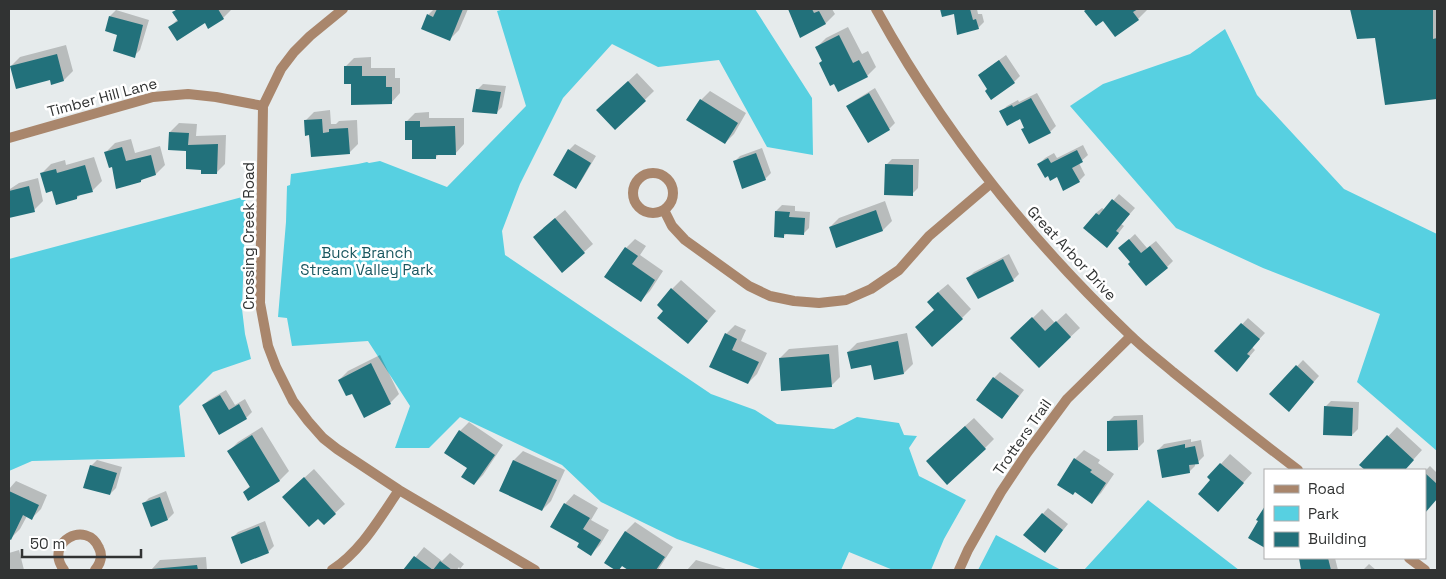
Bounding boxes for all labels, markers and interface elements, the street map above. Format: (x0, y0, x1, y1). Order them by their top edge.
street label: Timber Hill Lane (45, 73, 159, 121)
street label: Crossing Creek Road (239, 162, 258, 310)
street label: Great Arbor Drive (1023, 202, 1121, 304)
park label: Buck Branch Stream Valley Park (300, 243, 434, 279)
street label: Trotters Trail (989, 395, 1055, 479)
legend (1264, 469, 1426, 559)
text: Road (1308, 479, 1345, 498)
text: Park (1308, 504, 1339, 523)
scale bar (22, 526, 141, 558)
text: Building (1308, 529, 1367, 548)
text: 50 m (30, 534, 65, 553)

